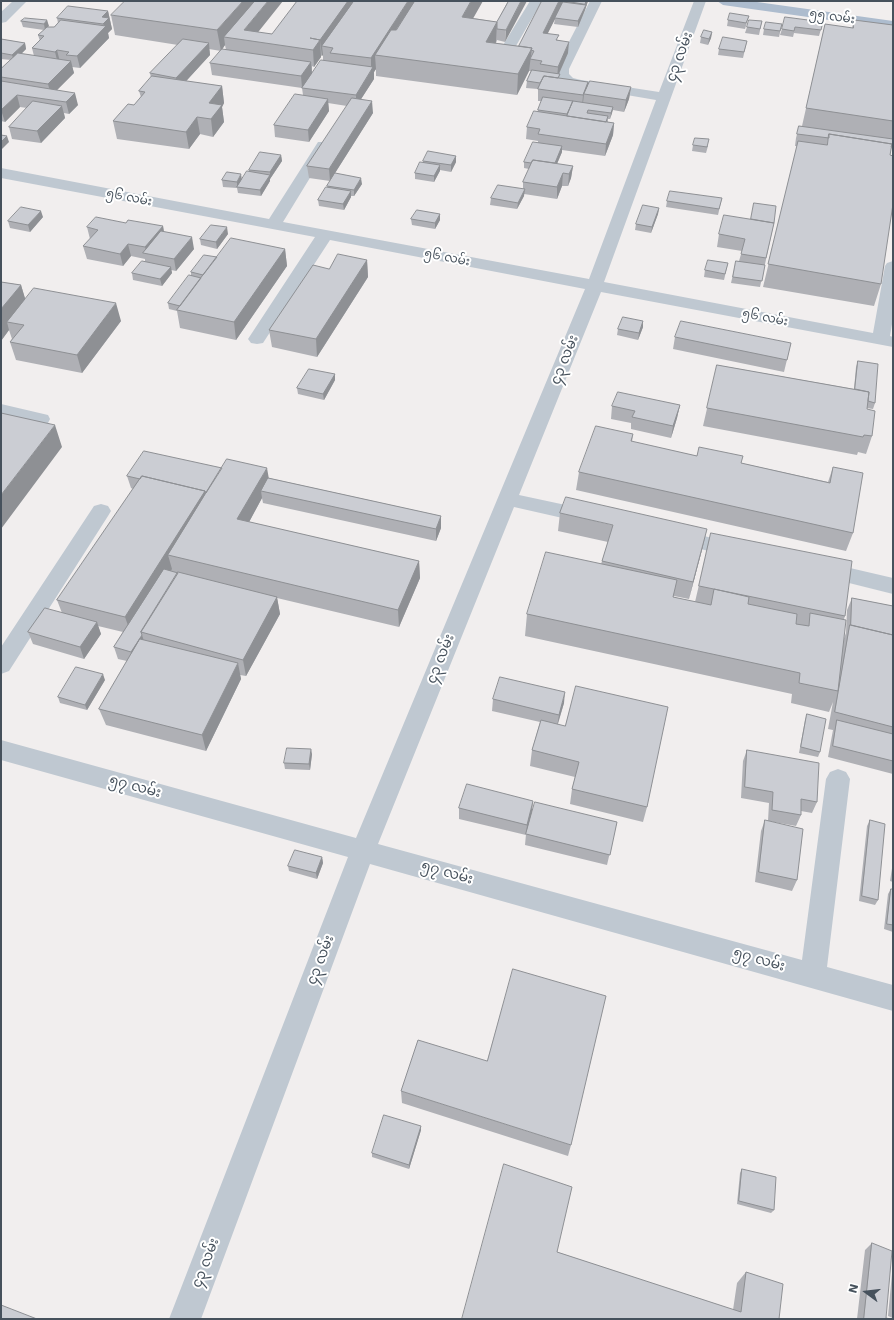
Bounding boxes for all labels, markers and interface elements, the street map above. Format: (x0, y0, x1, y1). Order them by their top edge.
street label: ၅၅ လမ်း (808, 7, 856, 27)
street label: ၄၃ လမ်း (663, 30, 697, 84)
street label: ၅၆ လမ်း (105, 187, 153, 209)
street label: ၅၆ လမ်း (423, 247, 471, 269)
street label: ၅၆ လမ်း (741, 307, 789, 329)
street label: ၄၃ လမ်း (548, 333, 582, 387)
street label: ၄၃ လမ်း (424, 632, 458, 686)
street label: ၅၇ လမ်း (107, 772, 163, 802)
street label: ၅၇ လမ်း (419, 858, 475, 888)
street label: ၄၃ လမ်း (304, 933, 338, 987)
street label: ၅၇ လမ်း (731, 945, 787, 975)
street label: ၄၃ လမ်း (189, 1236, 223, 1290)
north arrow (846, 1272, 886, 1312)
text: N (846, 1283, 861, 1295)

